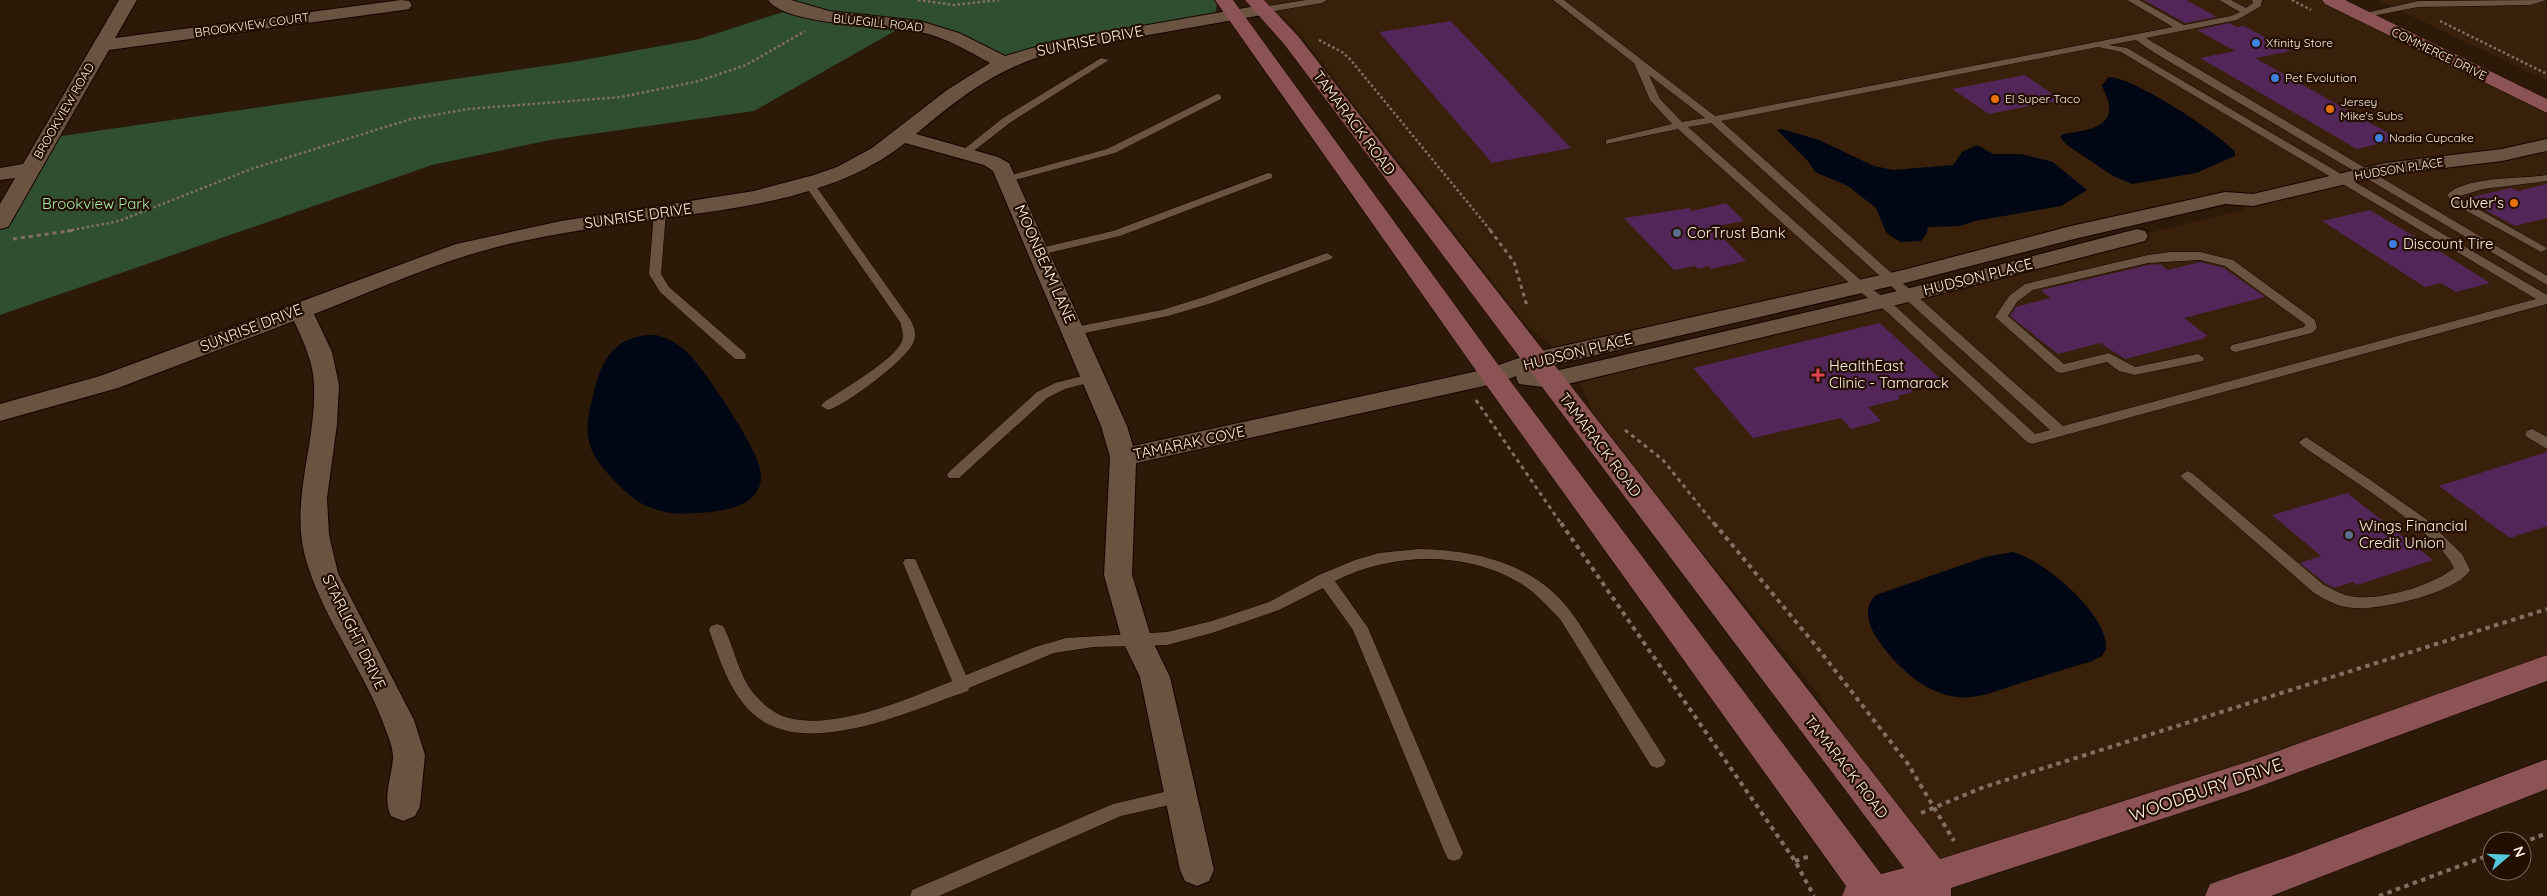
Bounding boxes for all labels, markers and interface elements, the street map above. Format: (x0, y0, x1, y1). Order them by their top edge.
street label: BROOKVIEW COURT (194, 9, 310, 40)
street label: BLUEGILL ROAD (832, 10, 924, 35)
street label: SUNRISE DRIVE (1035, 21, 1145, 60)
street label: COMMERCE DRIVE (2389, 24, 2489, 83)
place label: Xfinity Store (2266, 35, 2333, 50)
marker: Xfinity Store (2250, 37, 2262, 49)
street label: BROOKVIEW ROAD (30, 60, 97, 161)
street label: TAMARACK ROAD (1309, 67, 1400, 179)
place label: Pet Evolution (2285, 70, 2357, 85)
marker: Pet Evolution (2269, 72, 2281, 84)
place label: El Super Taco (2005, 91, 2080, 106)
marker: El Super Taco (1989, 93, 2001, 105)
place label: Jersey Mike's Subs (2340, 94, 2403, 123)
marker: Jersey Mike's Subs (2324, 103, 2336, 115)
place label: Nadia Cupcake (2389, 130, 2474, 145)
marker: Nadia Cupcake (2373, 132, 2385, 144)
street label: HUDSON PLACE (2353, 154, 2445, 183)
place label: Culver's (2451, 193, 2504, 212)
park label: Brookview Park (42, 194, 150, 213)
marker: Culver's (2508, 197, 2520, 209)
street label: SUNRISE DRIVE (583, 199, 693, 232)
street label: MOONBEAM LANE (1011, 202, 1080, 326)
place label: CorTrust Bank (1687, 223, 1786, 242)
marker: CorTrust Bank (1671, 227, 1683, 239)
place label: Discount Tire (2403, 234, 2493, 253)
marker: Discount Tire (2387, 238, 2399, 250)
street label: HUDSON PLACE (1921, 254, 2035, 299)
street label: SUNRISE DRIVE (197, 299, 305, 356)
street label: HUDSON PLACE (1521, 329, 1635, 374)
place label: HealthEast Clinic - Tamarack (1829, 356, 1949, 392)
marker: HealthEast Clinic - Tamarack (1811, 368, 1825, 382)
street label: TAMARACK ROAD (1555, 389, 1646, 501)
street label: TAMARAK COVE (1131, 421, 1246, 464)
place label: Wings Financial Credit Union (2359, 516, 2467, 552)
marker: Wings Financial Credit Union (2343, 529, 2355, 541)
street label: STARLIGHT DRIVE (318, 571, 391, 692)
street label: TAMARACK ROAD (1800, 711, 1893, 822)
street label: WOODBURY DRIVE (2126, 752, 2286, 827)
north arrow (2482, 831, 2532, 881)
text: N (2509, 844, 2529, 860)

